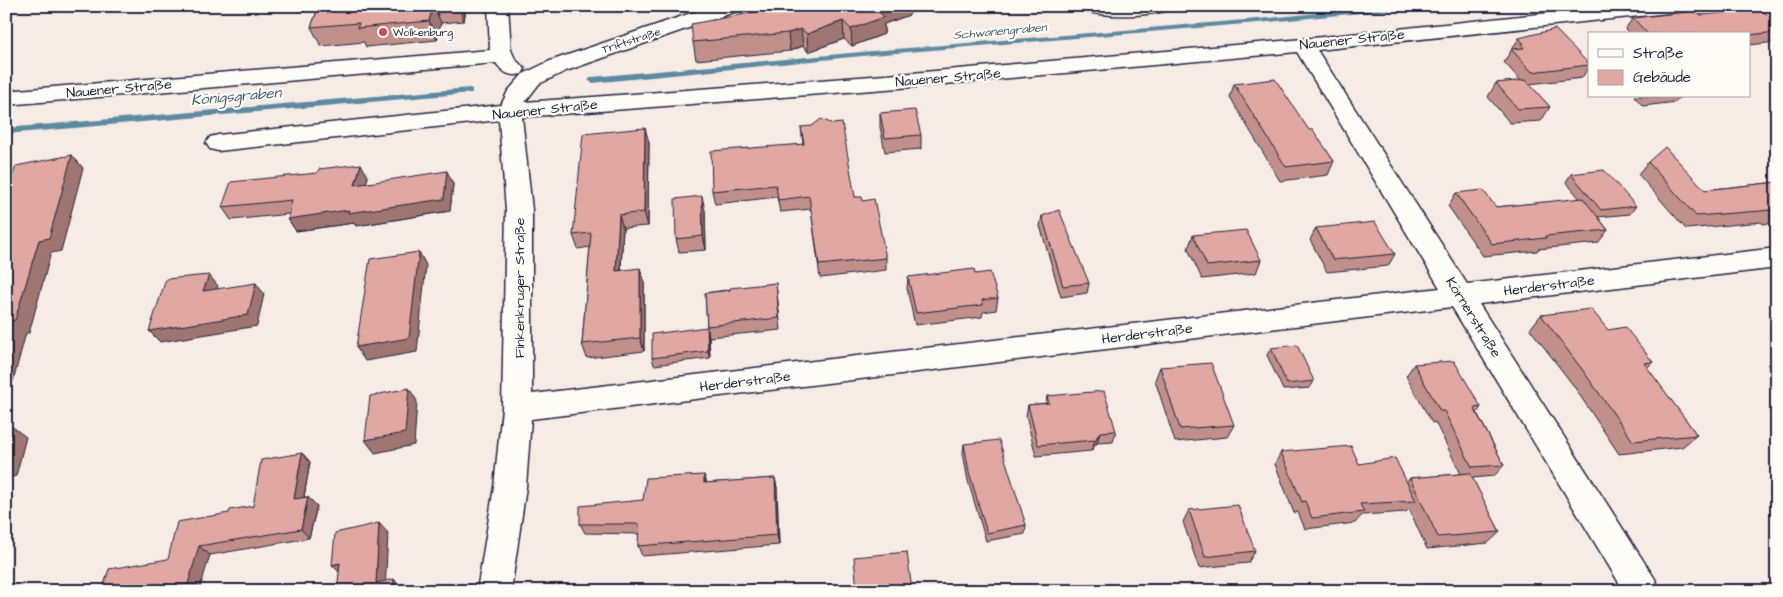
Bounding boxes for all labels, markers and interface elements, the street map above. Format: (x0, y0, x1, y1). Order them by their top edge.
water label: Schwanengraben (953, 19, 1049, 45)
street label: Triftstraße (600, 24, 663, 57)
street label: Nauener Straße (1299, 24, 1406, 55)
place label: Wolkenburg (393, 25, 453, 41)
marker: Wolkenburg (377, 26, 389, 38)
legend (1588, 32, 1750, 98)
text: Straße (1633, 43, 1683, 64)
street label: Nauener Straße (895, 63, 1002, 93)
text: Gebäude (1633, 67, 1691, 88)
street label: Nauener Straße (66, 74, 173, 104)
water label: Königsgraben (190, 82, 283, 112)
street label: Nauener Straße (492, 94, 599, 125)
street label: Finkenkruger Straße (510, 217, 530, 358)
street label: Herderstraße (1503, 270, 1596, 301)
street label: Körnerstraße (1440, 273, 1506, 362)
street label: Herderstraße (1101, 318, 1194, 349)
street label: Herderstraße (699, 366, 792, 397)

